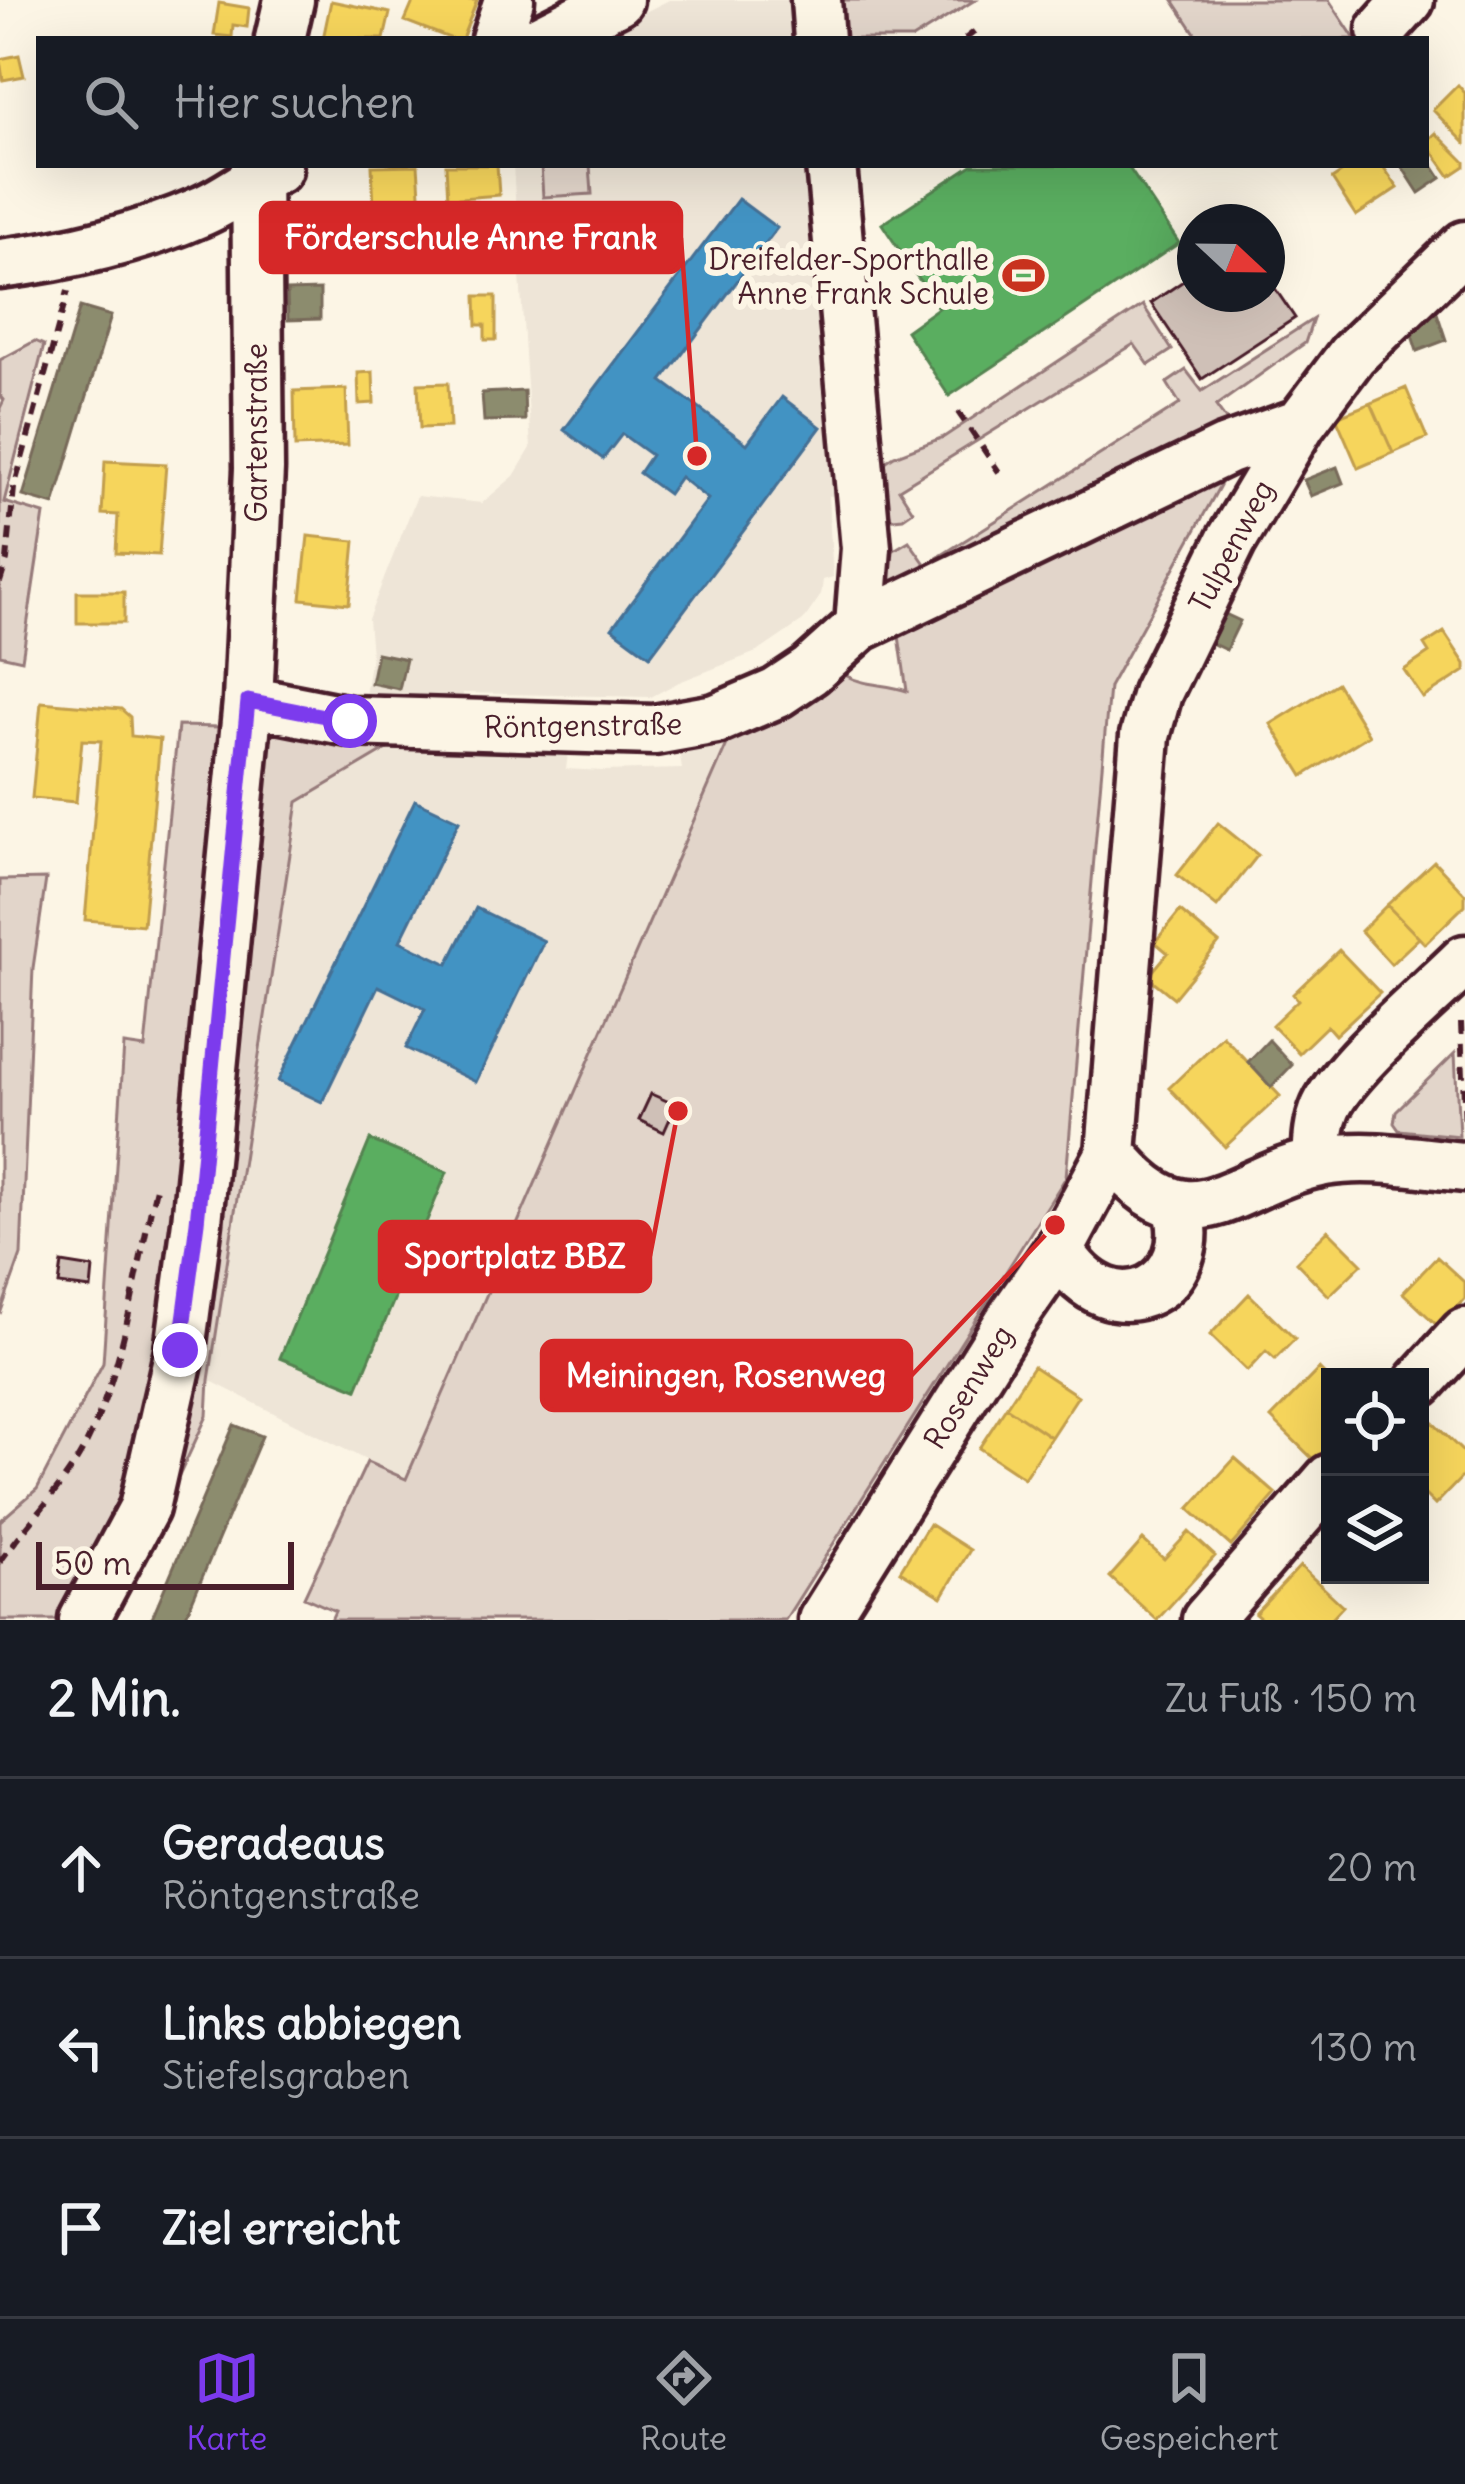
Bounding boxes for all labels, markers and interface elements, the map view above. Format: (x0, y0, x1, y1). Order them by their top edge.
search box (36, 36, 1429, 168)
icon: search (78, 69, 144, 135)
text: Hier suchen (174, 74, 415, 130)
callout: Förderschule Anne Frank (261, 203, 681, 272)
north arrow (1177, 204, 1285, 312)
text: Förderschule Anne Frank (285, 216, 657, 258)
place label: Dreifelder-Sporthalle Anne Frank Schule (708, 240, 989, 312)
sports icon: Dreifelder-Sporthalle Anne Frank Schule (1000, 253, 1046, 299)
street label: Gartenstraße (237, 343, 275, 523)
street label: Tulpenweg (1180, 473, 1282, 619)
route start (323, 694, 377, 748)
street label: Röntgenstraße (483, 704, 683, 746)
callout: Sportplatz BBZ (380, 1222, 650, 1291)
text: Sportplatz BBZ (404, 1235, 626, 1277)
street label: Rosenweg (915, 1318, 1021, 1456)
route end (153, 1323, 207, 1377)
callout: Meiningen, Rosenweg (542, 1341, 911, 1410)
text: Meiningen, Rosenweg (566, 1354, 886, 1396)
map controls (1321, 1368, 1429, 1584)
button: locate (1321, 1368, 1429, 1476)
button: layers (1321, 1476, 1429, 1584)
scale bar (36, 1536, 294, 1589)
text: 50 m (54, 1542, 131, 1584)
text: 2 Min. (48, 1666, 181, 1730)
text: Zu Fuß · 150 m (1165, 1674, 1417, 1723)
text: Geradeaus (162, 1815, 385, 1871)
icon: ahead (48, 1835, 114, 1901)
text: 20 m (1326, 1843, 1417, 1892)
text: Röntgenstraße (162, 1871, 420, 1920)
text: Links abbiegen (162, 1995, 462, 2051)
icon: left (48, 2015, 114, 2081)
text: 130 m (1310, 2023, 1417, 2072)
text: Stiefelsgraben (162, 2051, 410, 2100)
icon: arrive (48, 2195, 114, 2261)
text: Ziel erreicht (162, 2200, 400, 2256)
tab: Karte (186, 2345, 267, 2459)
tab: Route (640, 2345, 727, 2459)
tab: Gespeichert (1100, 2345, 1279, 2459)

